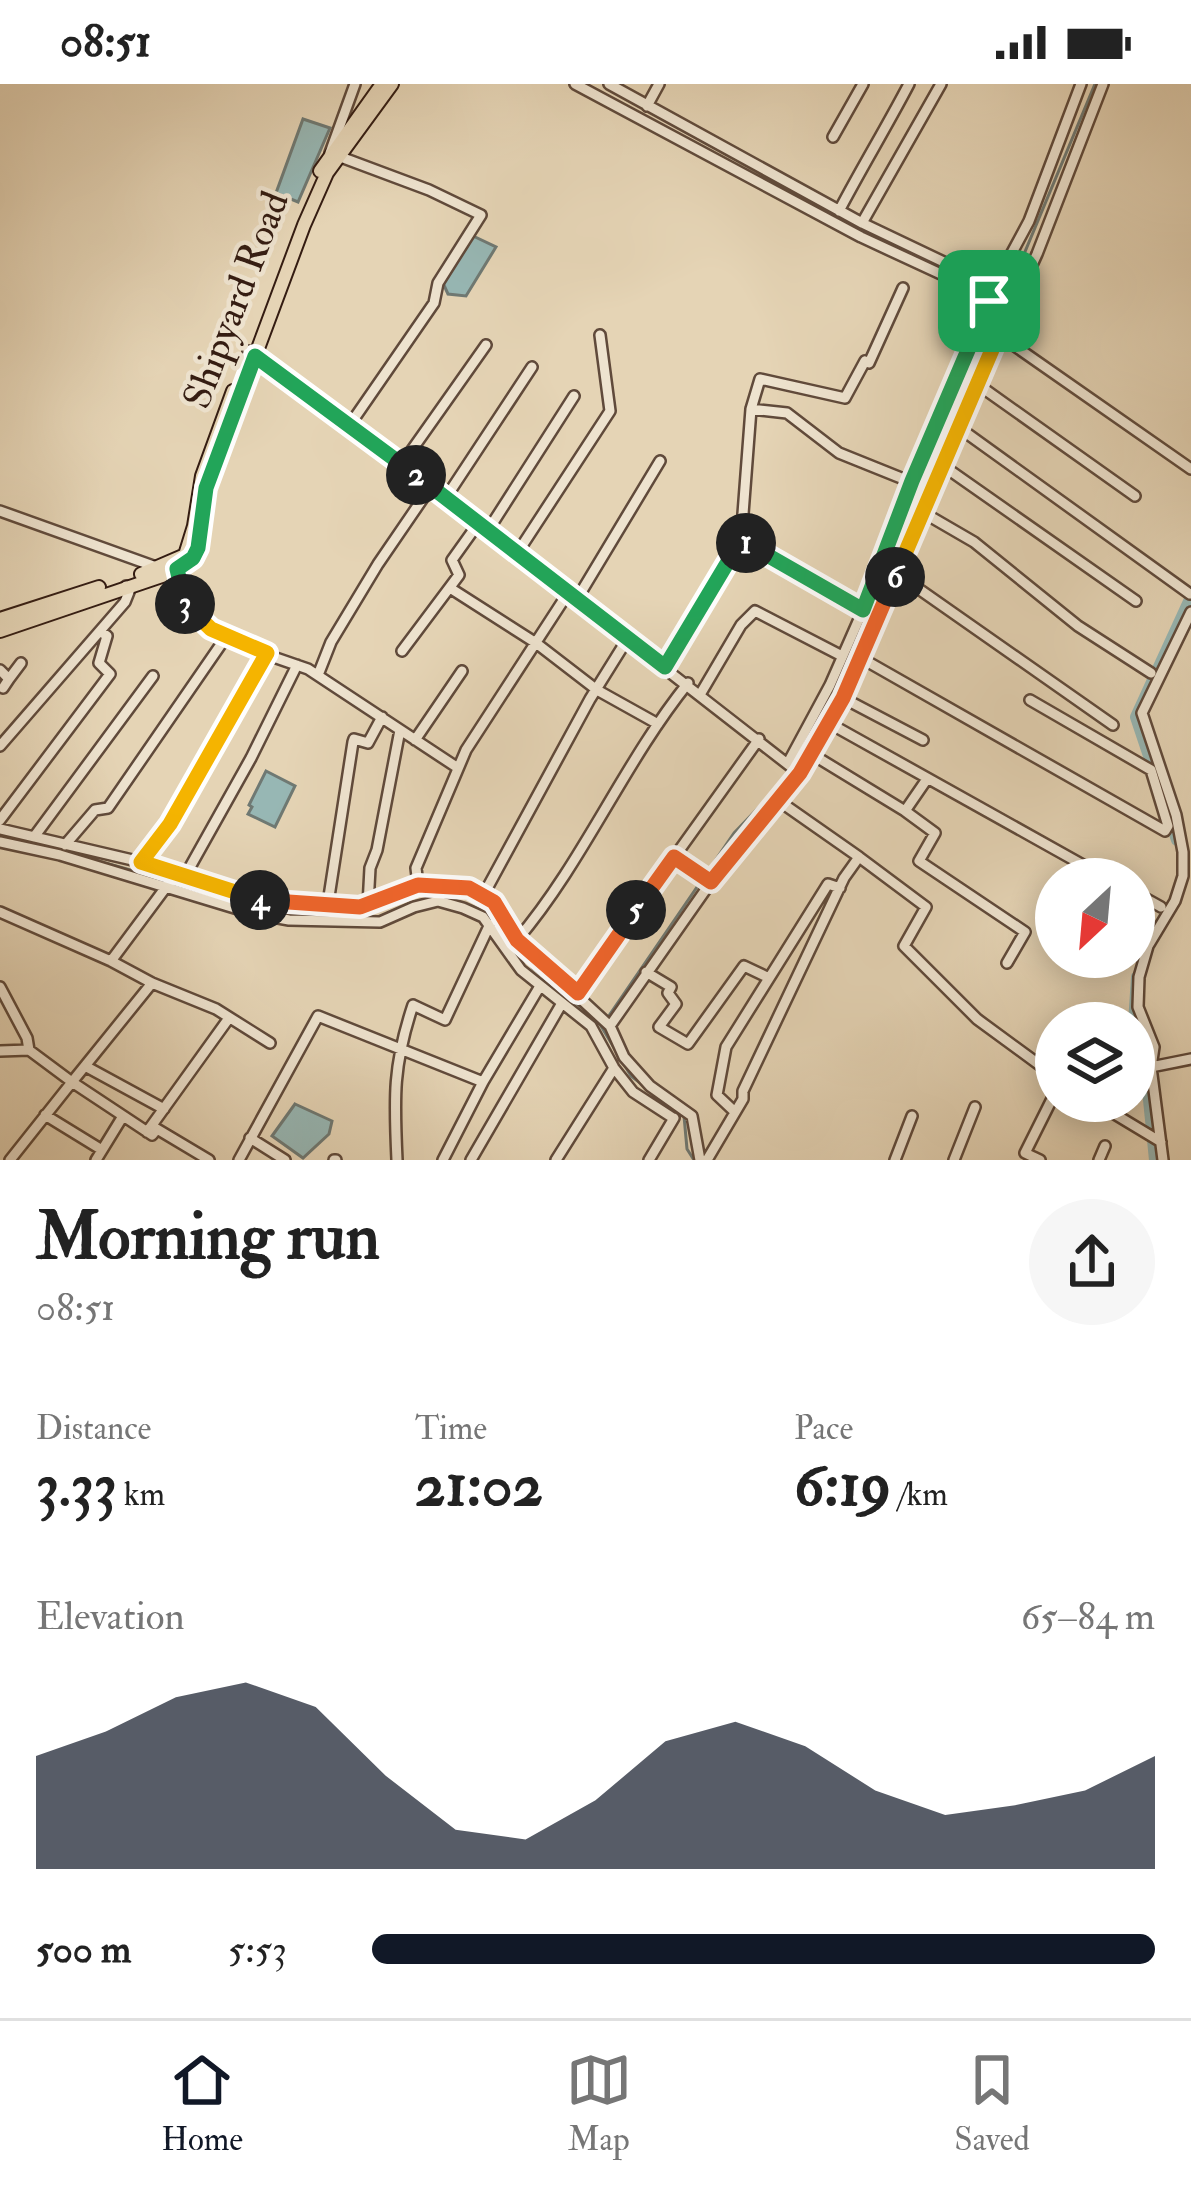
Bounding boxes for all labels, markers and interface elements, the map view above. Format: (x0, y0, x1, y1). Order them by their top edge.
text: 08:51 (60, 14, 151, 70)
street label: Shipyard Road (172, 185, 300, 415)
pin (938, 250, 1040, 352)
icon: arrive (956, 268, 1022, 334)
pin: 2 (386, 445, 446, 505)
text: 2 (408, 454, 424, 495)
pin: 1 (716, 513, 776, 573)
text: 1 (740, 522, 752, 563)
pin: 6 (865, 547, 925, 607)
text: 6 (887, 556, 903, 597)
pin: 3 (155, 574, 215, 634)
text: 3 (179, 583, 191, 624)
north arrow (1035, 858, 1155, 978)
map controls (1035, 858, 1155, 1122)
pin: 4 (230, 870, 290, 930)
text: 4 (251, 879, 269, 920)
pin: 5 (606, 880, 666, 940)
text: 5 (629, 889, 643, 930)
button: layers (1035, 1002, 1155, 1122)
text: Morning run (36, 1196, 380, 1279)
button: share (1029, 1199, 1155, 1325)
text: 08:51 (36, 1283, 115, 1332)
text: Distance (36, 1408, 151, 1449)
text: Time (415, 1408, 487, 1449)
text: Pace (794, 1408, 853, 1449)
text: 3.33 (36, 1449, 117, 1524)
text: 21:02 (415, 1449, 543, 1524)
text: 6:19 (794, 1449, 891, 1524)
text: km (117, 1474, 165, 1515)
text: /km (891, 1474, 948, 1515)
text: Elevation (36, 1592, 185, 1641)
text: 65–84 m (1021, 1592, 1155, 1641)
text: 500 m (36, 1925, 131, 1974)
text: 5:53 (228, 1925, 287, 1974)
tab: Home (161, 2047, 243, 2160)
tab: Map (566, 2047, 632, 2160)
tab: Saved (954, 2047, 1030, 2160)

